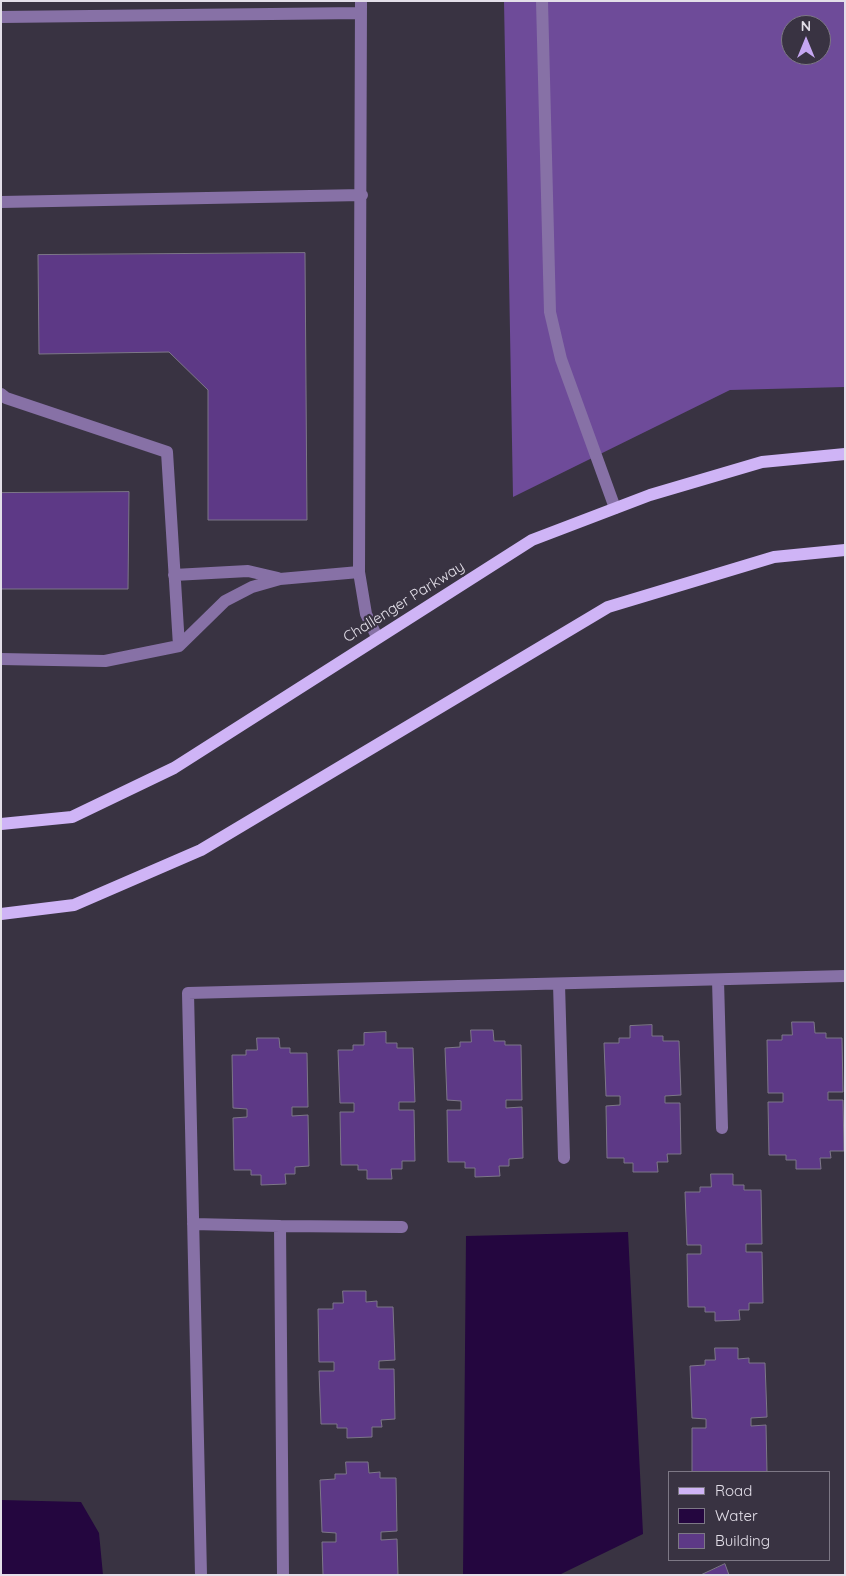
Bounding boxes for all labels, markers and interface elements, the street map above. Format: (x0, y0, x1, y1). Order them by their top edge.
north arrow (781, 15, 831, 65)
text: N (801, 17, 811, 35)
street label: Challenger Parkway (340, 557, 468, 647)
legend (668, 1471, 831, 1561)
text: Road (715, 1481, 752, 1500)
text: Water (715, 1506, 758, 1525)
text: Building (715, 1531, 770, 1550)

